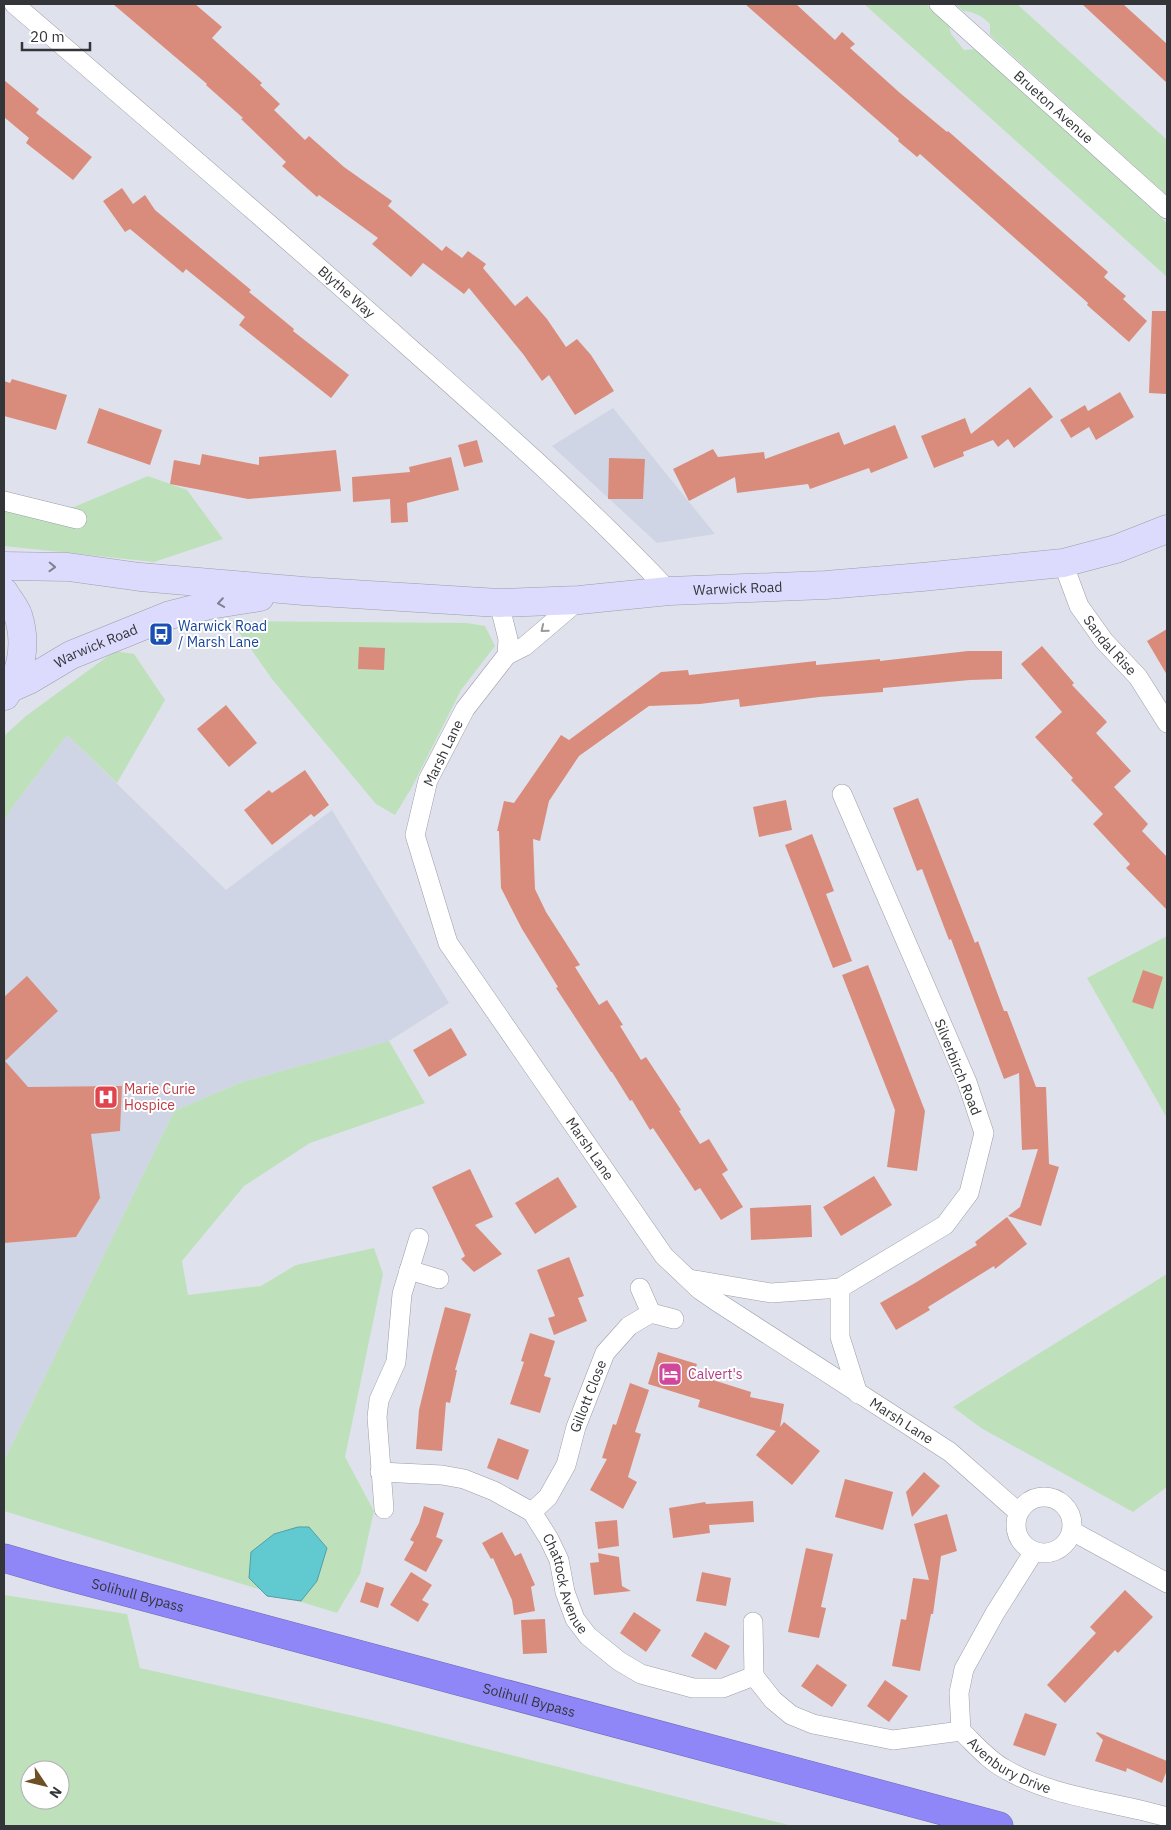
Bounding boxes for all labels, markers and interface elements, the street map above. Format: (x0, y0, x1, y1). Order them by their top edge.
scale bar (22, 20, 90, 52)
text: 20 m (30, 27, 65, 46)
street label: Brueton Avenue (1010, 67, 1097, 148)
street label: Blythe Way (314, 262, 379, 322)
one-way arrow (49, 562, 57, 572)
street label: Warwick Road (693, 578, 783, 599)
one-way arrow (216, 598, 225, 608)
street label: Sandal Rise (1080, 612, 1141, 679)
place label: Warwick Road / Marsh Lane (178, 617, 267, 651)
street label: Warwick Road (51, 620, 140, 672)
bus stop icon: Warwick Road / Marsh Lane (148, 621, 174, 647)
one-way arrow (541, 624, 550, 632)
street label: Marsh Lane (419, 716, 467, 789)
street label: Silverbirch Road (931, 1016, 985, 1118)
place label: Marie Curie Hospice (124, 1080, 196, 1114)
hospital icon: Marie Curie Hospice (93, 1084, 119, 1110)
street label: Marsh Lane (562, 1114, 618, 1184)
street label: Gillott Close (566, 1357, 611, 1434)
hotel icon: Calvert's (657, 1361, 683, 1387)
place label: Calvert's (688, 1365, 743, 1383)
street label: Marsh Lane (866, 1394, 937, 1448)
street label: Chattock Avenue (539, 1530, 592, 1638)
street label: Solihull Bypass (90, 1574, 186, 1616)
street label: Solihull Bypass (481, 1679, 578, 1721)
street label: Avenbury Drive (964, 1733, 1054, 1798)
north arrow (20, 1760, 70, 1810)
text: N (45, 1783, 66, 1802)

